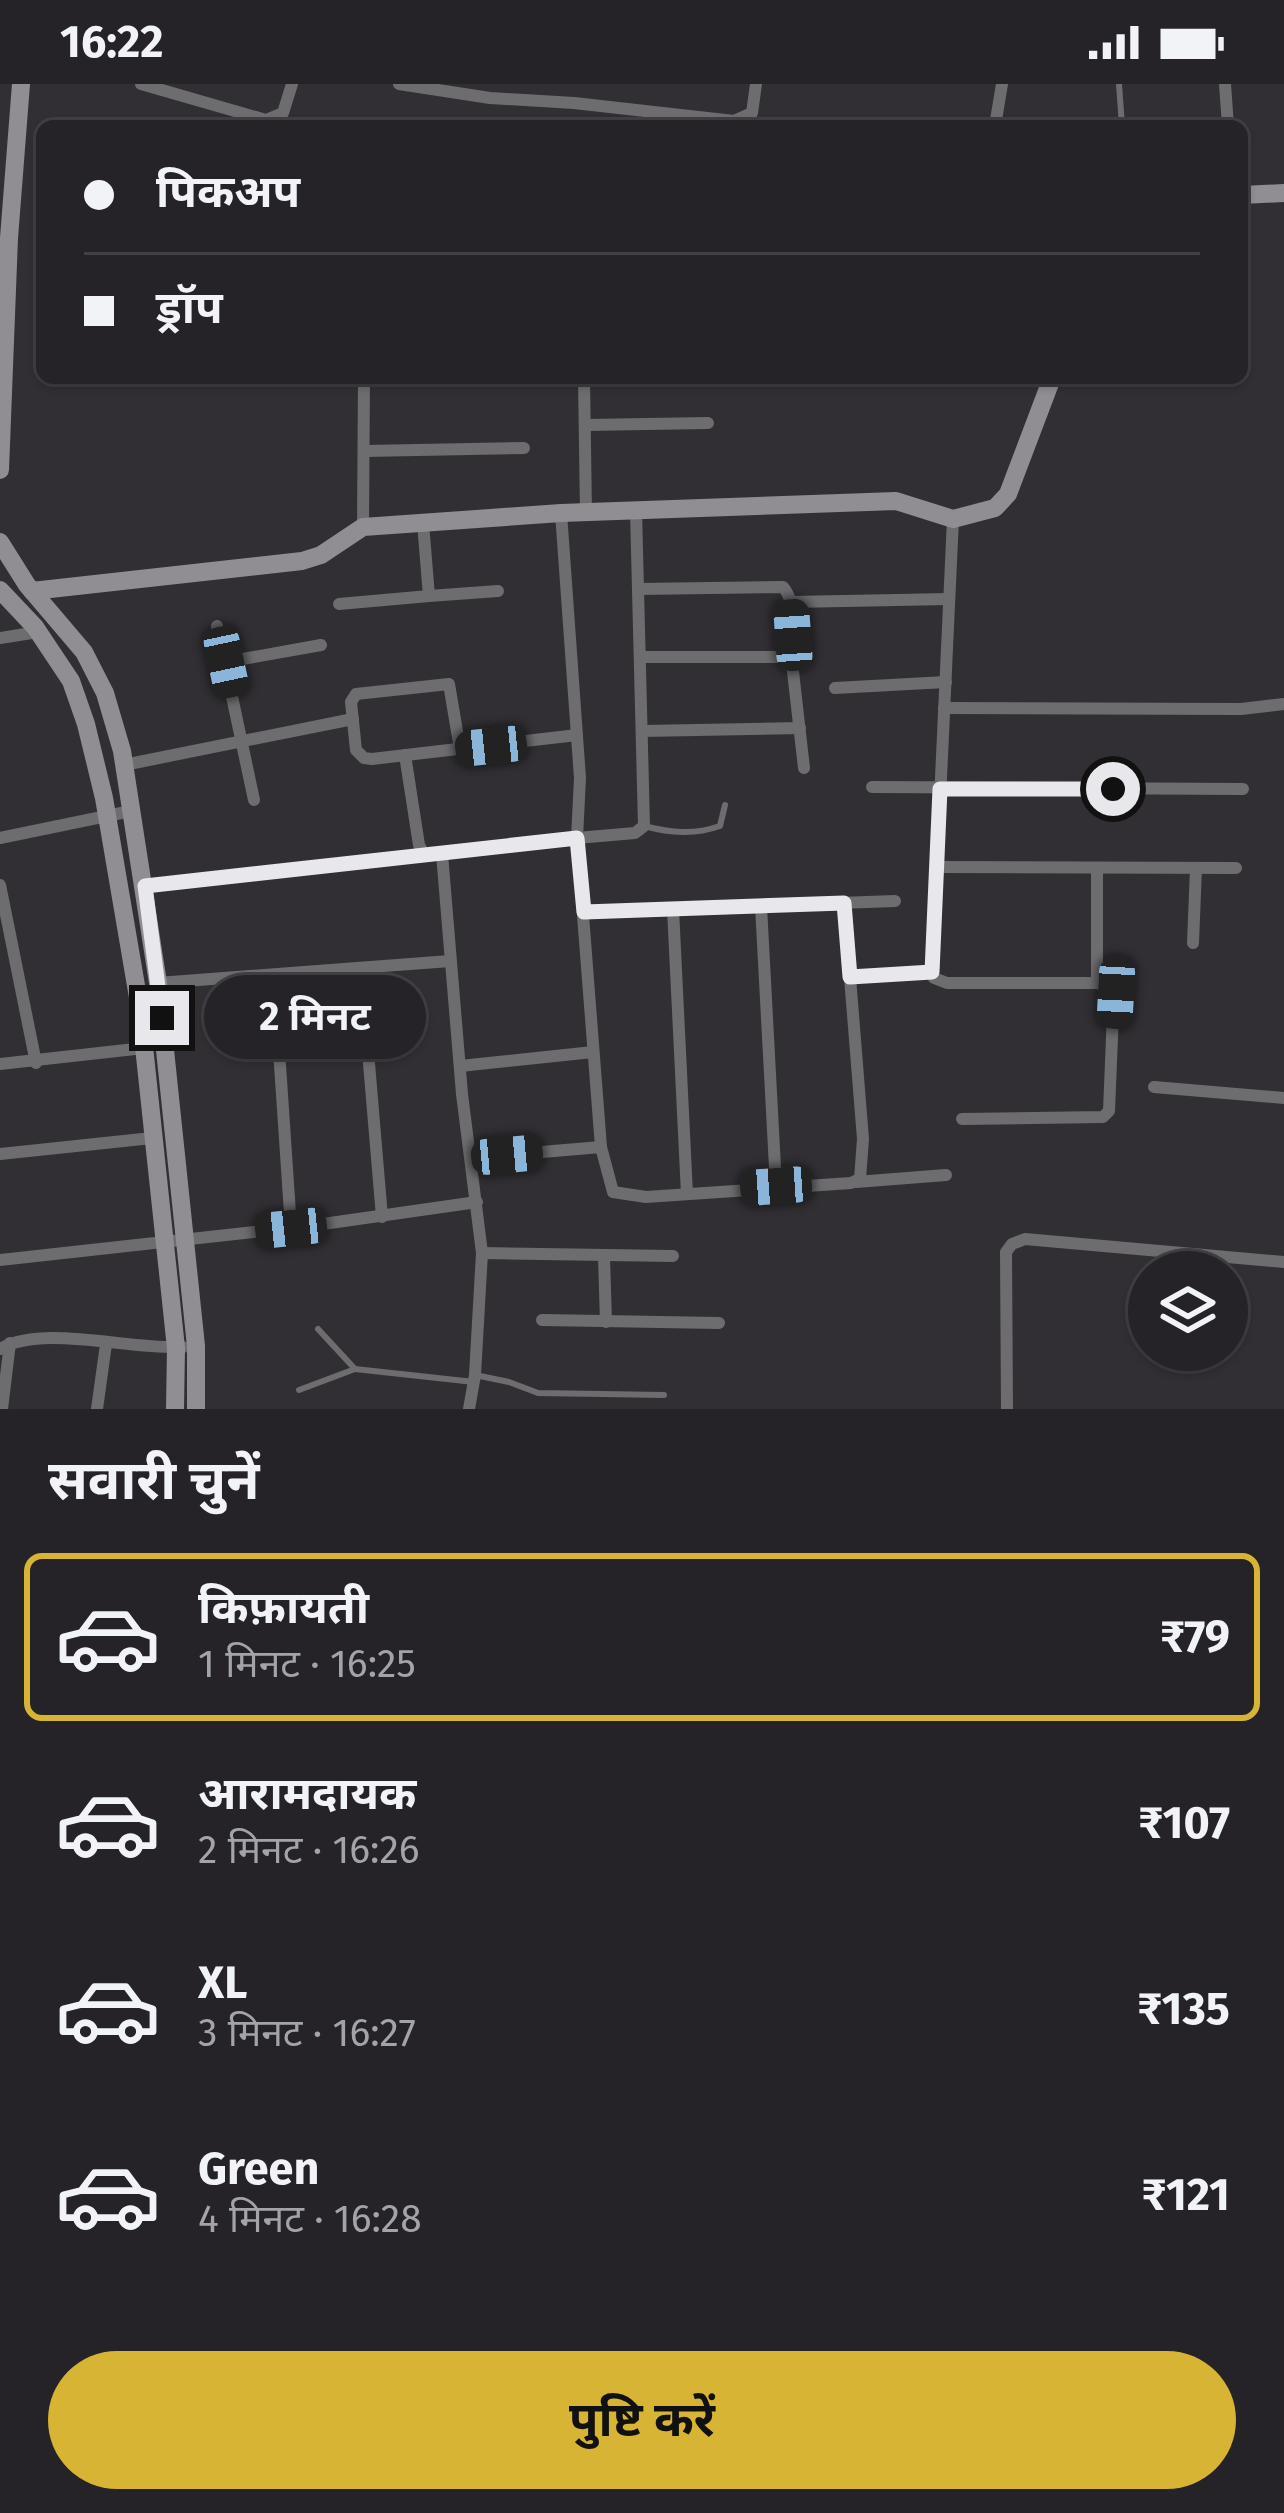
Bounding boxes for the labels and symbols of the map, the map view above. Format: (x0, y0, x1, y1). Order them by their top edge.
car (773, 598, 813, 672)
car (201, 623, 251, 701)
car (453, 724, 529, 768)
route start (1086, 762, 1140, 816)
car (1096, 956, 1136, 1030)
callout: 2 मिनट (204, 976, 426, 1060)
route end (135, 991, 189, 1045)
car (470, 1134, 544, 1176)
car (739, 1166, 813, 1206)
car (253, 1206, 329, 1250)

